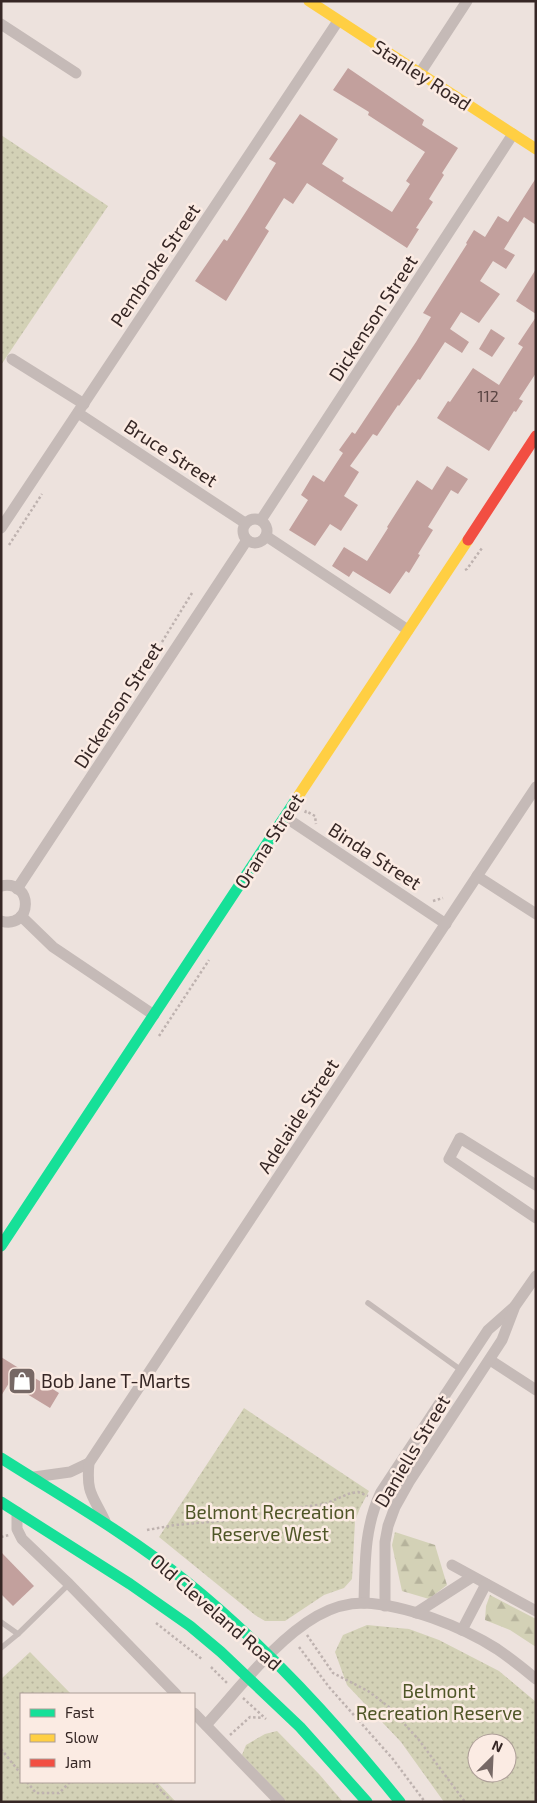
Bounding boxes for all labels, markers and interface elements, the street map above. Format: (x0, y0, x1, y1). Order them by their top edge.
street label: Stanley Road (369, 34, 476, 115)
street label: Pembroke Street (105, 199, 204, 331)
street label: Dickenson Street (323, 250, 422, 385)
house number: 112 (477, 386, 499, 405)
street label: Bruce Street (120, 414, 222, 491)
street label: Dickenson Street (68, 637, 167, 772)
street label: Orana Street (229, 789, 308, 893)
street label: Binda Street (325, 817, 426, 894)
street label: Adelaide Street (252, 1054, 343, 1177)
shop icon: Bob Jane T-Marts (7, 1366, 37, 1396)
place label: Bob Jane T-Marts (41, 1369, 190, 1392)
street label: Daniells Street (369, 1390, 454, 1511)
park label: Belmont Recreation Reserve West (185, 1500, 355, 1545)
street label: Old Cleveland Road (146, 1548, 287, 1675)
park label: Belmont Recreation Reserve (356, 1679, 522, 1724)
legend (20, 1693, 195, 1783)
text: Fast (65, 1703, 95, 1721)
text: Slow (65, 1728, 99, 1746)
north arrow (467, 1733, 517, 1783)
text: N (489, 1736, 506, 1755)
text: Jam (65, 1753, 91, 1771)

